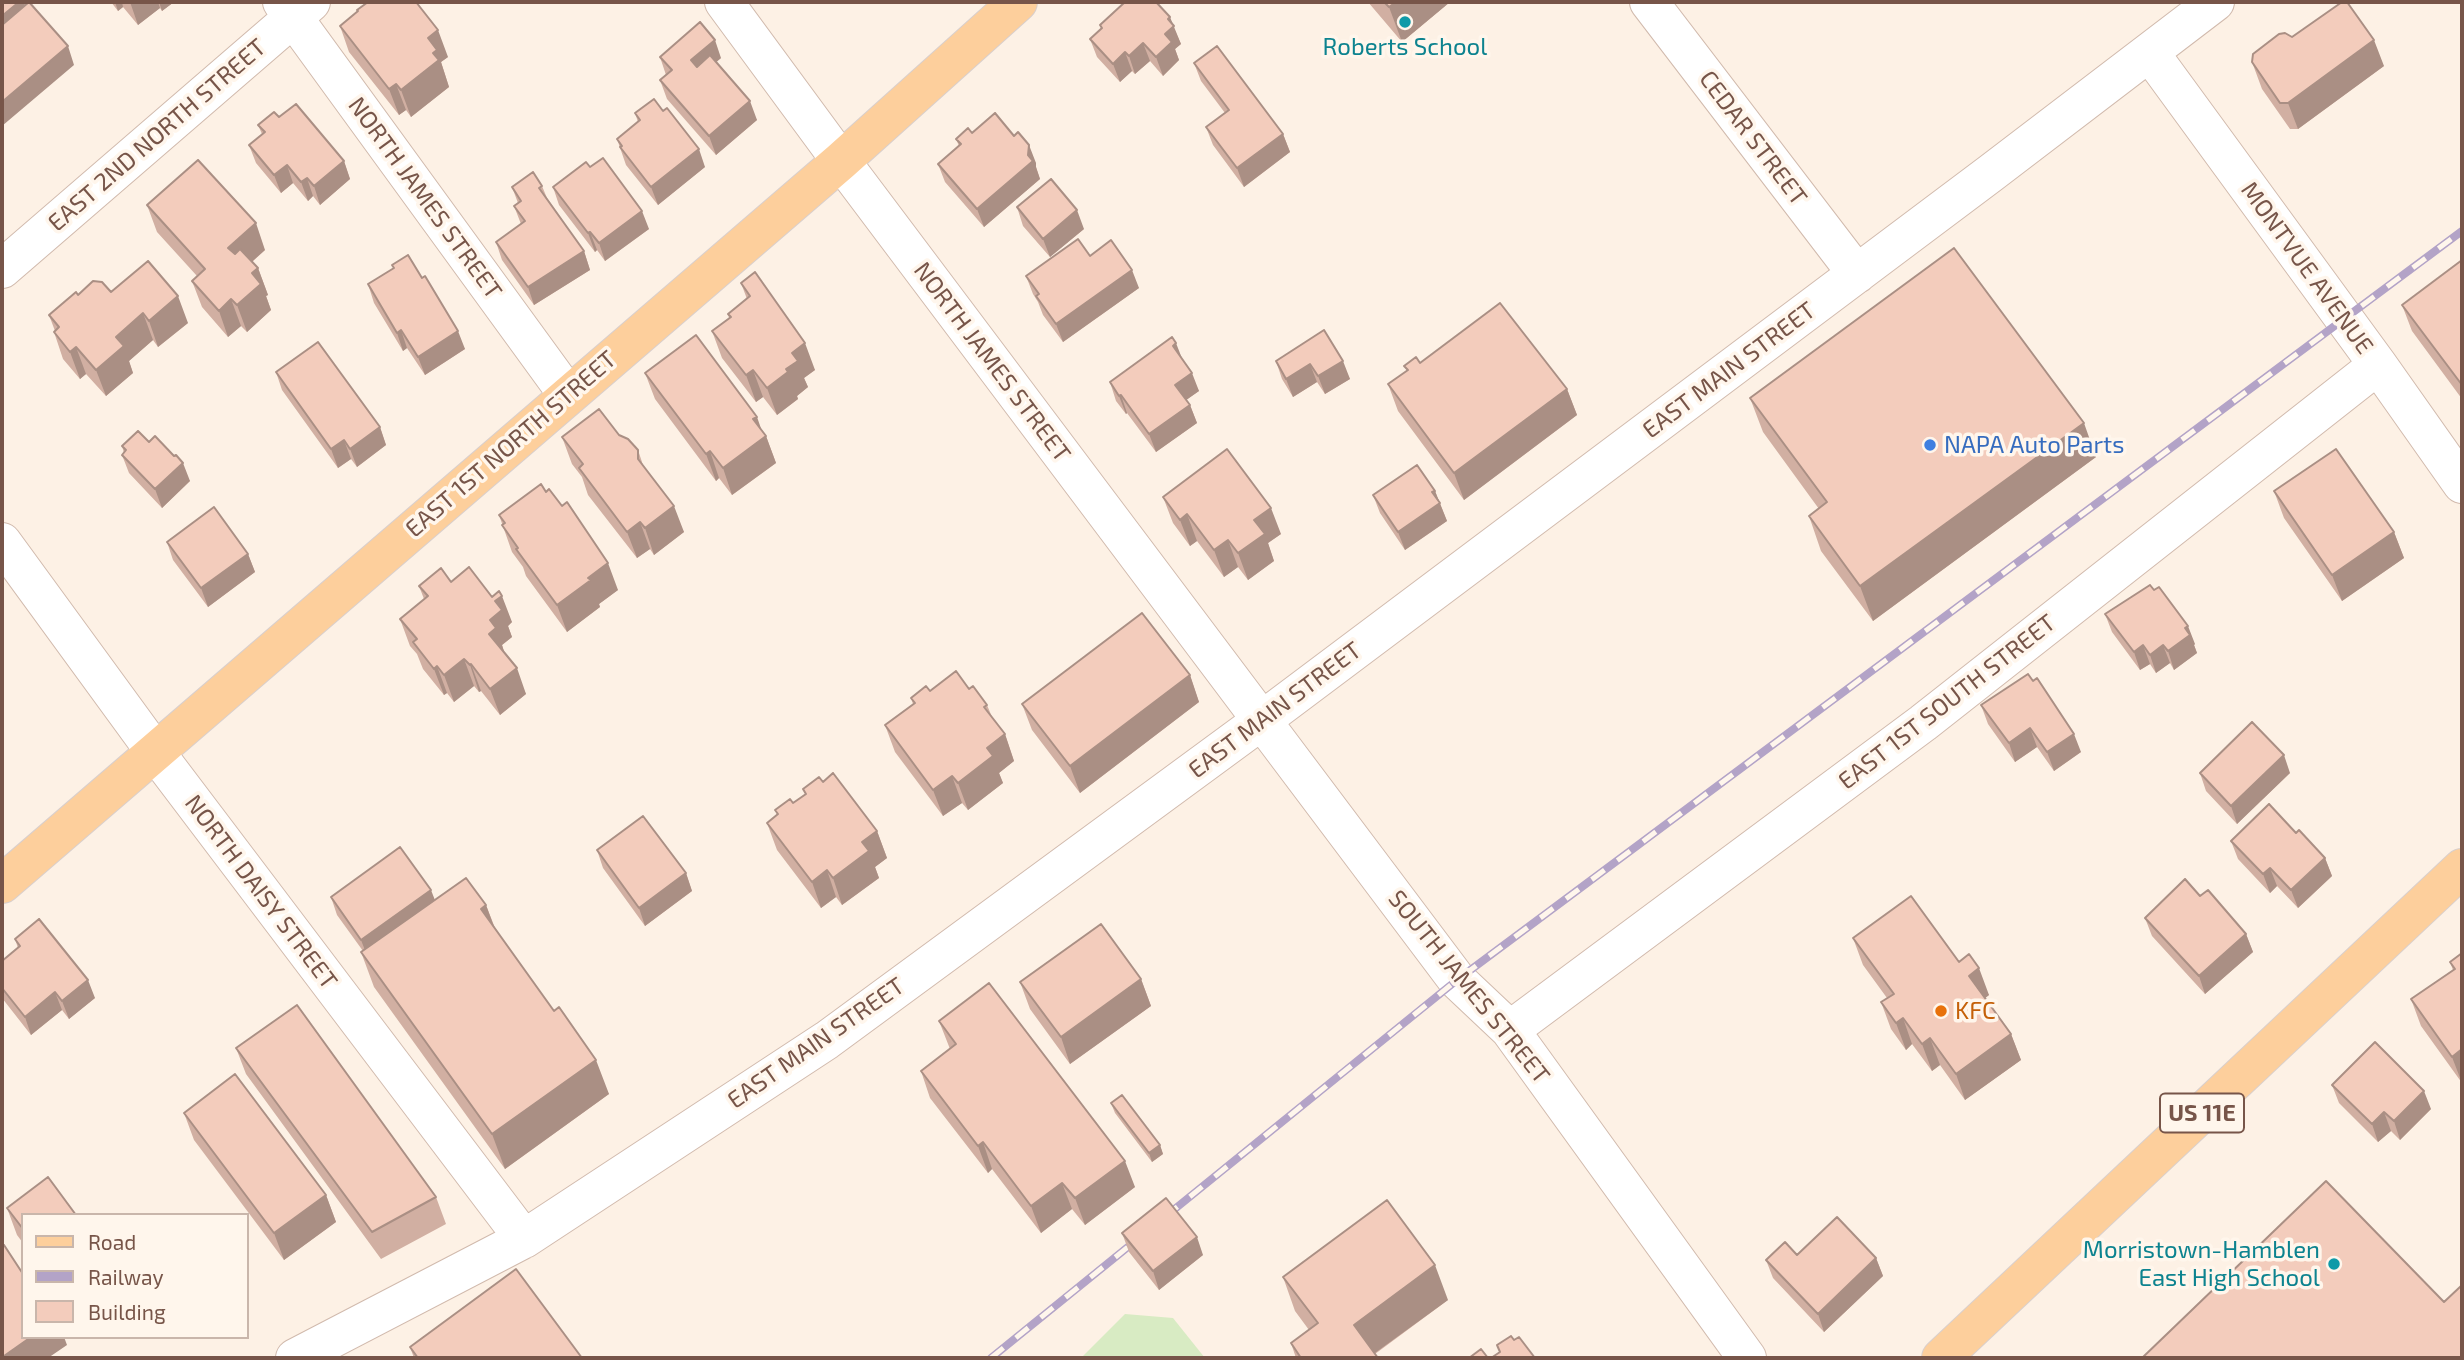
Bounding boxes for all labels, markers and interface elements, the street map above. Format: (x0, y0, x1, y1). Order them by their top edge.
marker: Roberts School (1397, 14, 1413, 30)
street label: EAST 2ND NORTH STREET (42, 33, 272, 237)
place label: Roberts School (1323, 33, 1487, 61)
street label: CEDAR STREET (1693, 65, 1813, 211)
street label: NORTH JAMES STREET (342, 92, 508, 304)
street label: MONTVUE AVENUE (2235, 176, 2379, 360)
street label: NORTH JAMES STREET (908, 257, 1076, 467)
street label: EAST MAIN STREET (1637, 296, 1821, 444)
street label: EAST 1ST NORTH STREET (400, 345, 622, 543)
place label: NAPA Auto Parts (1944, 431, 2124, 459)
marker: NAPA Auto Parts (1922, 437, 1938, 453)
street label: EAST 1ST SOUTH STREET (1833, 608, 2061, 796)
street label: EAST MAIN STREET (1183, 636, 1367, 784)
street label: NORTH DAISY STREET (179, 789, 343, 995)
street label: SOUTH JAMES STREET (1382, 885, 1556, 1089)
street label: EAST MAIN STREET (722, 971, 910, 1115)
place label: KFC (1955, 997, 1996, 1025)
marker: KFC (1933, 1003, 1949, 1019)
road number: US 11E (2160, 1094, 2244, 1132)
legend (21, 1213, 248, 1339)
text: Road (88, 1229, 136, 1254)
place label: Morristown-Hamblen East High School (2083, 1236, 2320, 1292)
marker: Morristown-Hamblen East High School (2326, 1256, 2342, 1272)
text: Railway (88, 1264, 164, 1289)
text: Building (88, 1299, 166, 1324)

